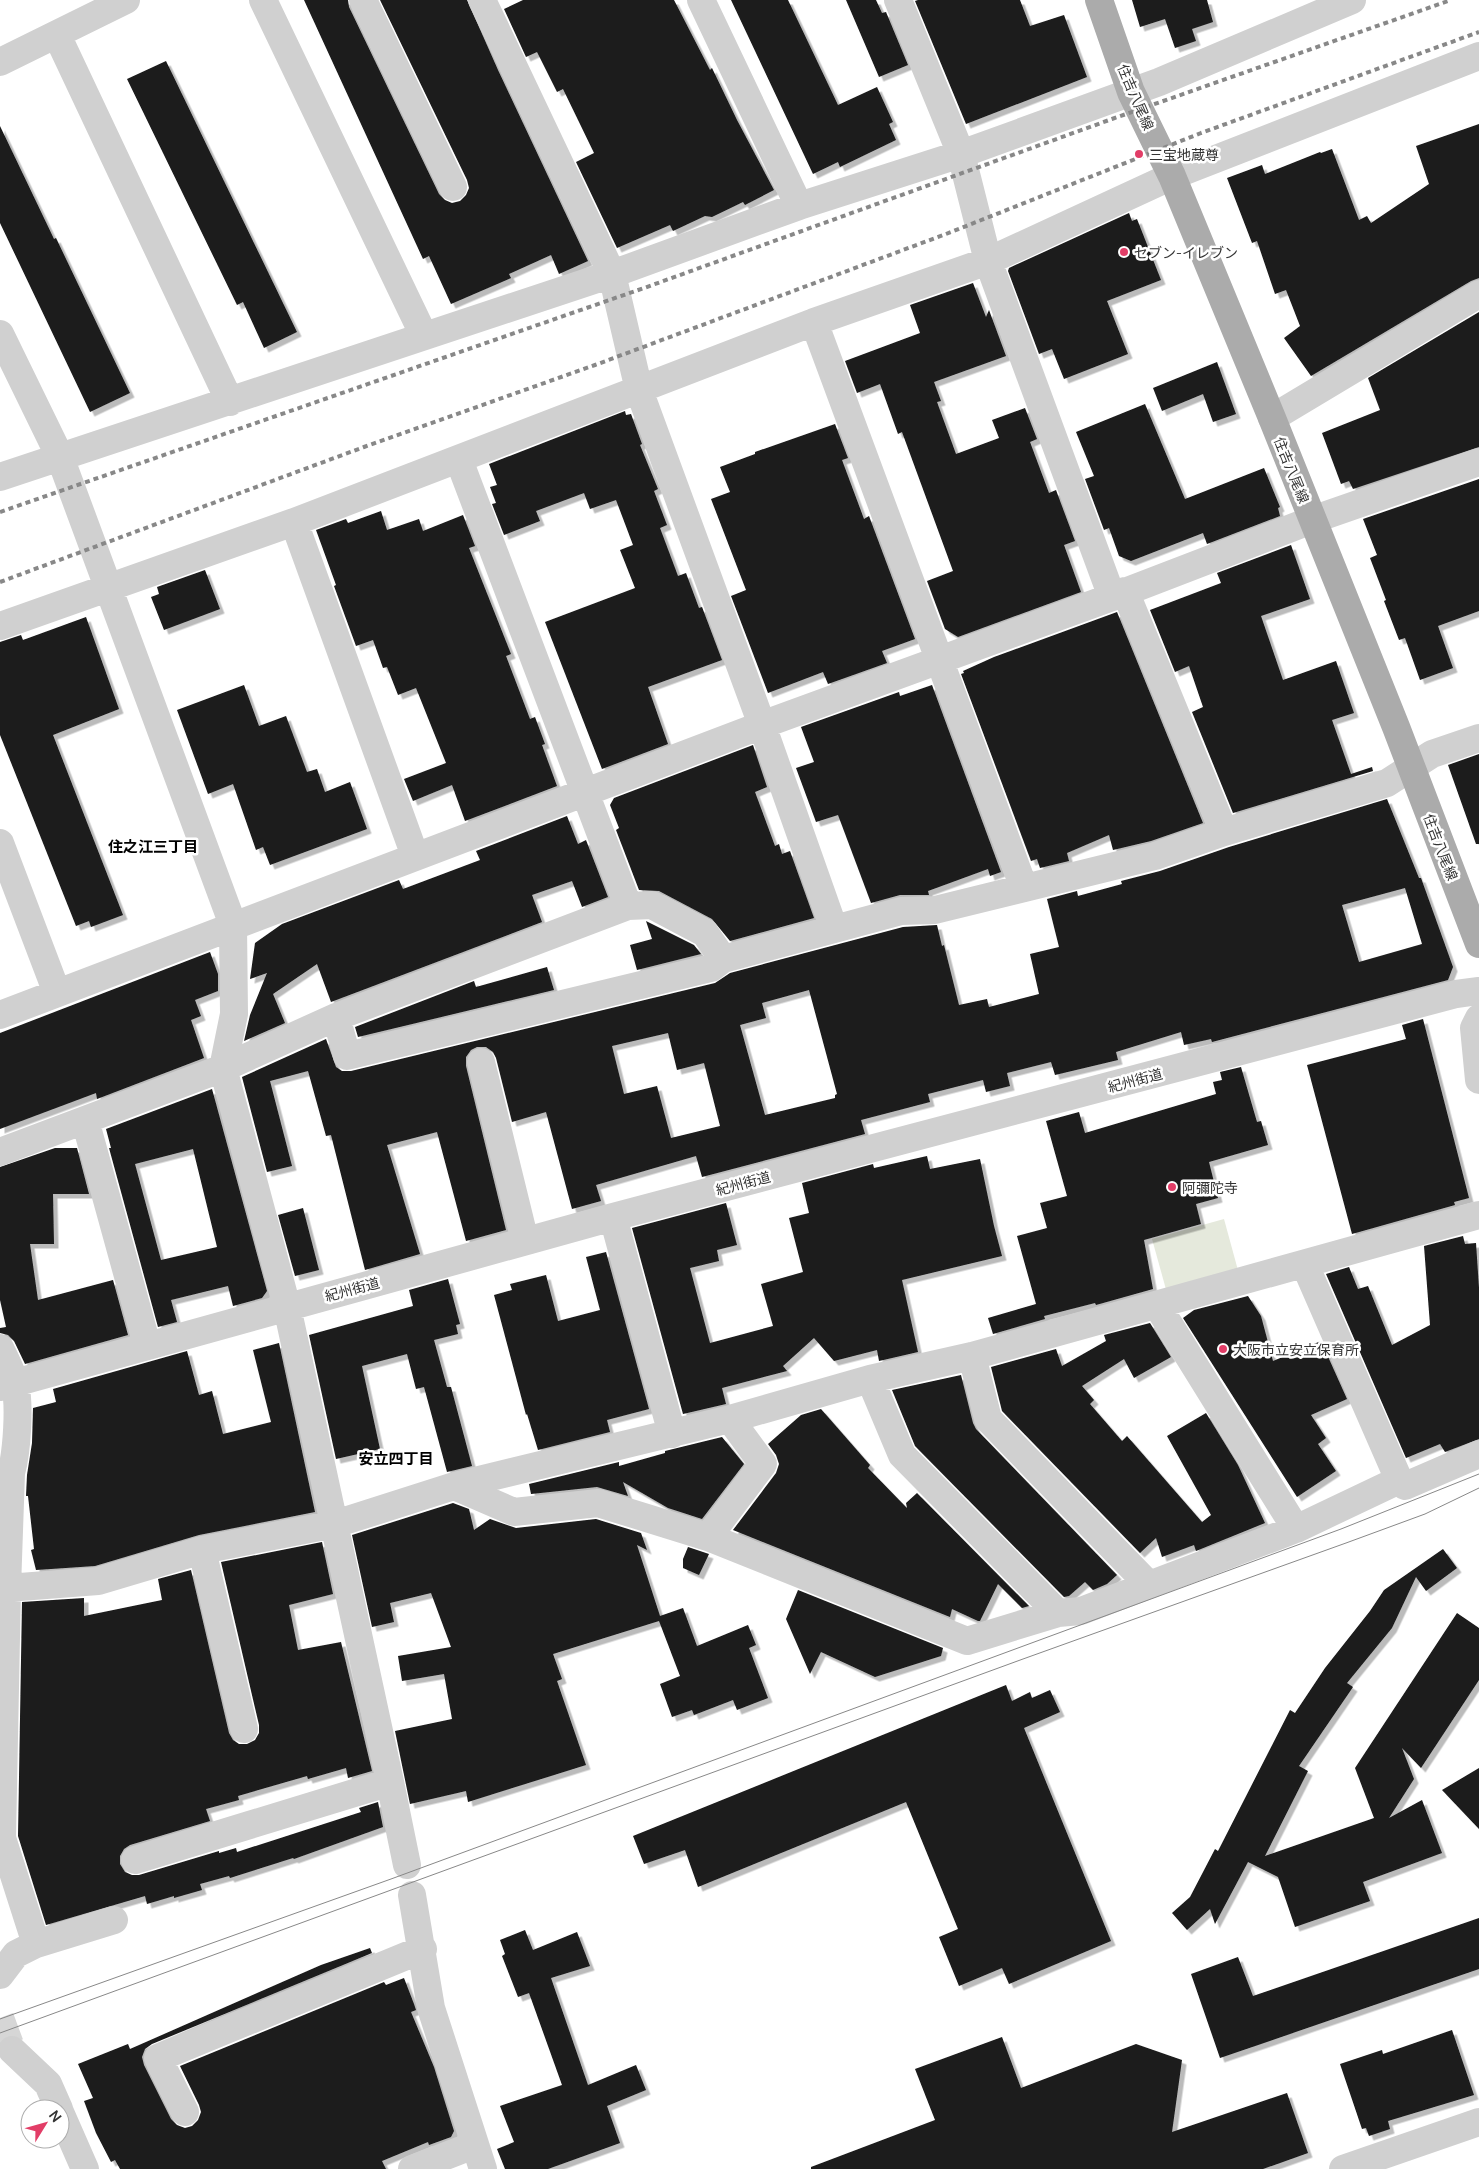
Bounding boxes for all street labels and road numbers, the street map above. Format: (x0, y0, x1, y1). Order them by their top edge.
street label: 住吉八尾線 (1114, 61, 1158, 133)
street label: 住吉八尾線 (1270, 434, 1314, 506)
street label: 住吉八尾線 (1420, 811, 1462, 883)
street label: 紀州街道 (1105, 1064, 1165, 1096)
street label: 紀州街道 (713, 1167, 773, 1199)
street label: 紀州街道 (322, 1273, 382, 1305)

